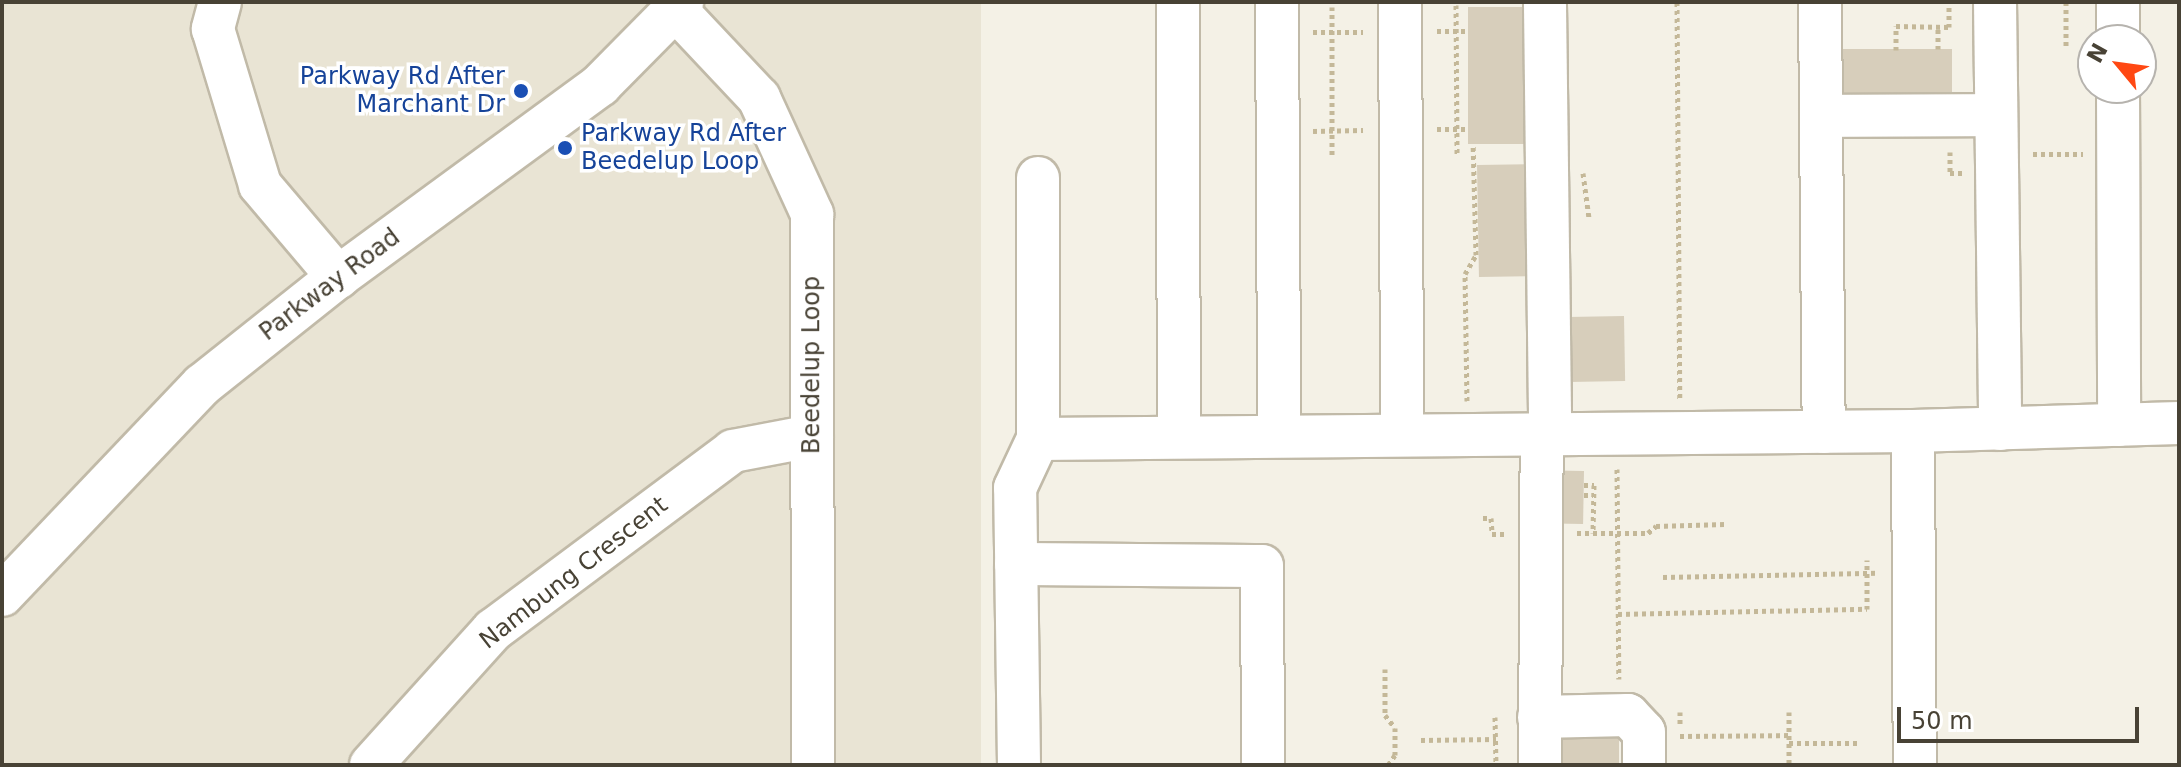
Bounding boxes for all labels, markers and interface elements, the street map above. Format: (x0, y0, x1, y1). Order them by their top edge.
north arrow (2077, 24, 2157, 104)
text: N (2082, 39, 2113, 67)
place label: Parkway Rd After Marchant Dr (300, 63, 505, 119)
marker: Parkway Rd After Marchant Dr (512, 82, 530, 100)
place label: Parkway Rd After Beedelup Loop (581, 120, 786, 176)
marker: Parkway Rd After Beedelup Loop (556, 139, 574, 157)
street label: Parkway Road (254, 223, 406, 347)
street label: Beedelup Loop (798, 276, 826, 454)
street label: Nambung Crescent (474, 491, 674, 655)
scale bar (1901, 691, 2143, 741)
text: 50 m (1911, 707, 1973, 735)

